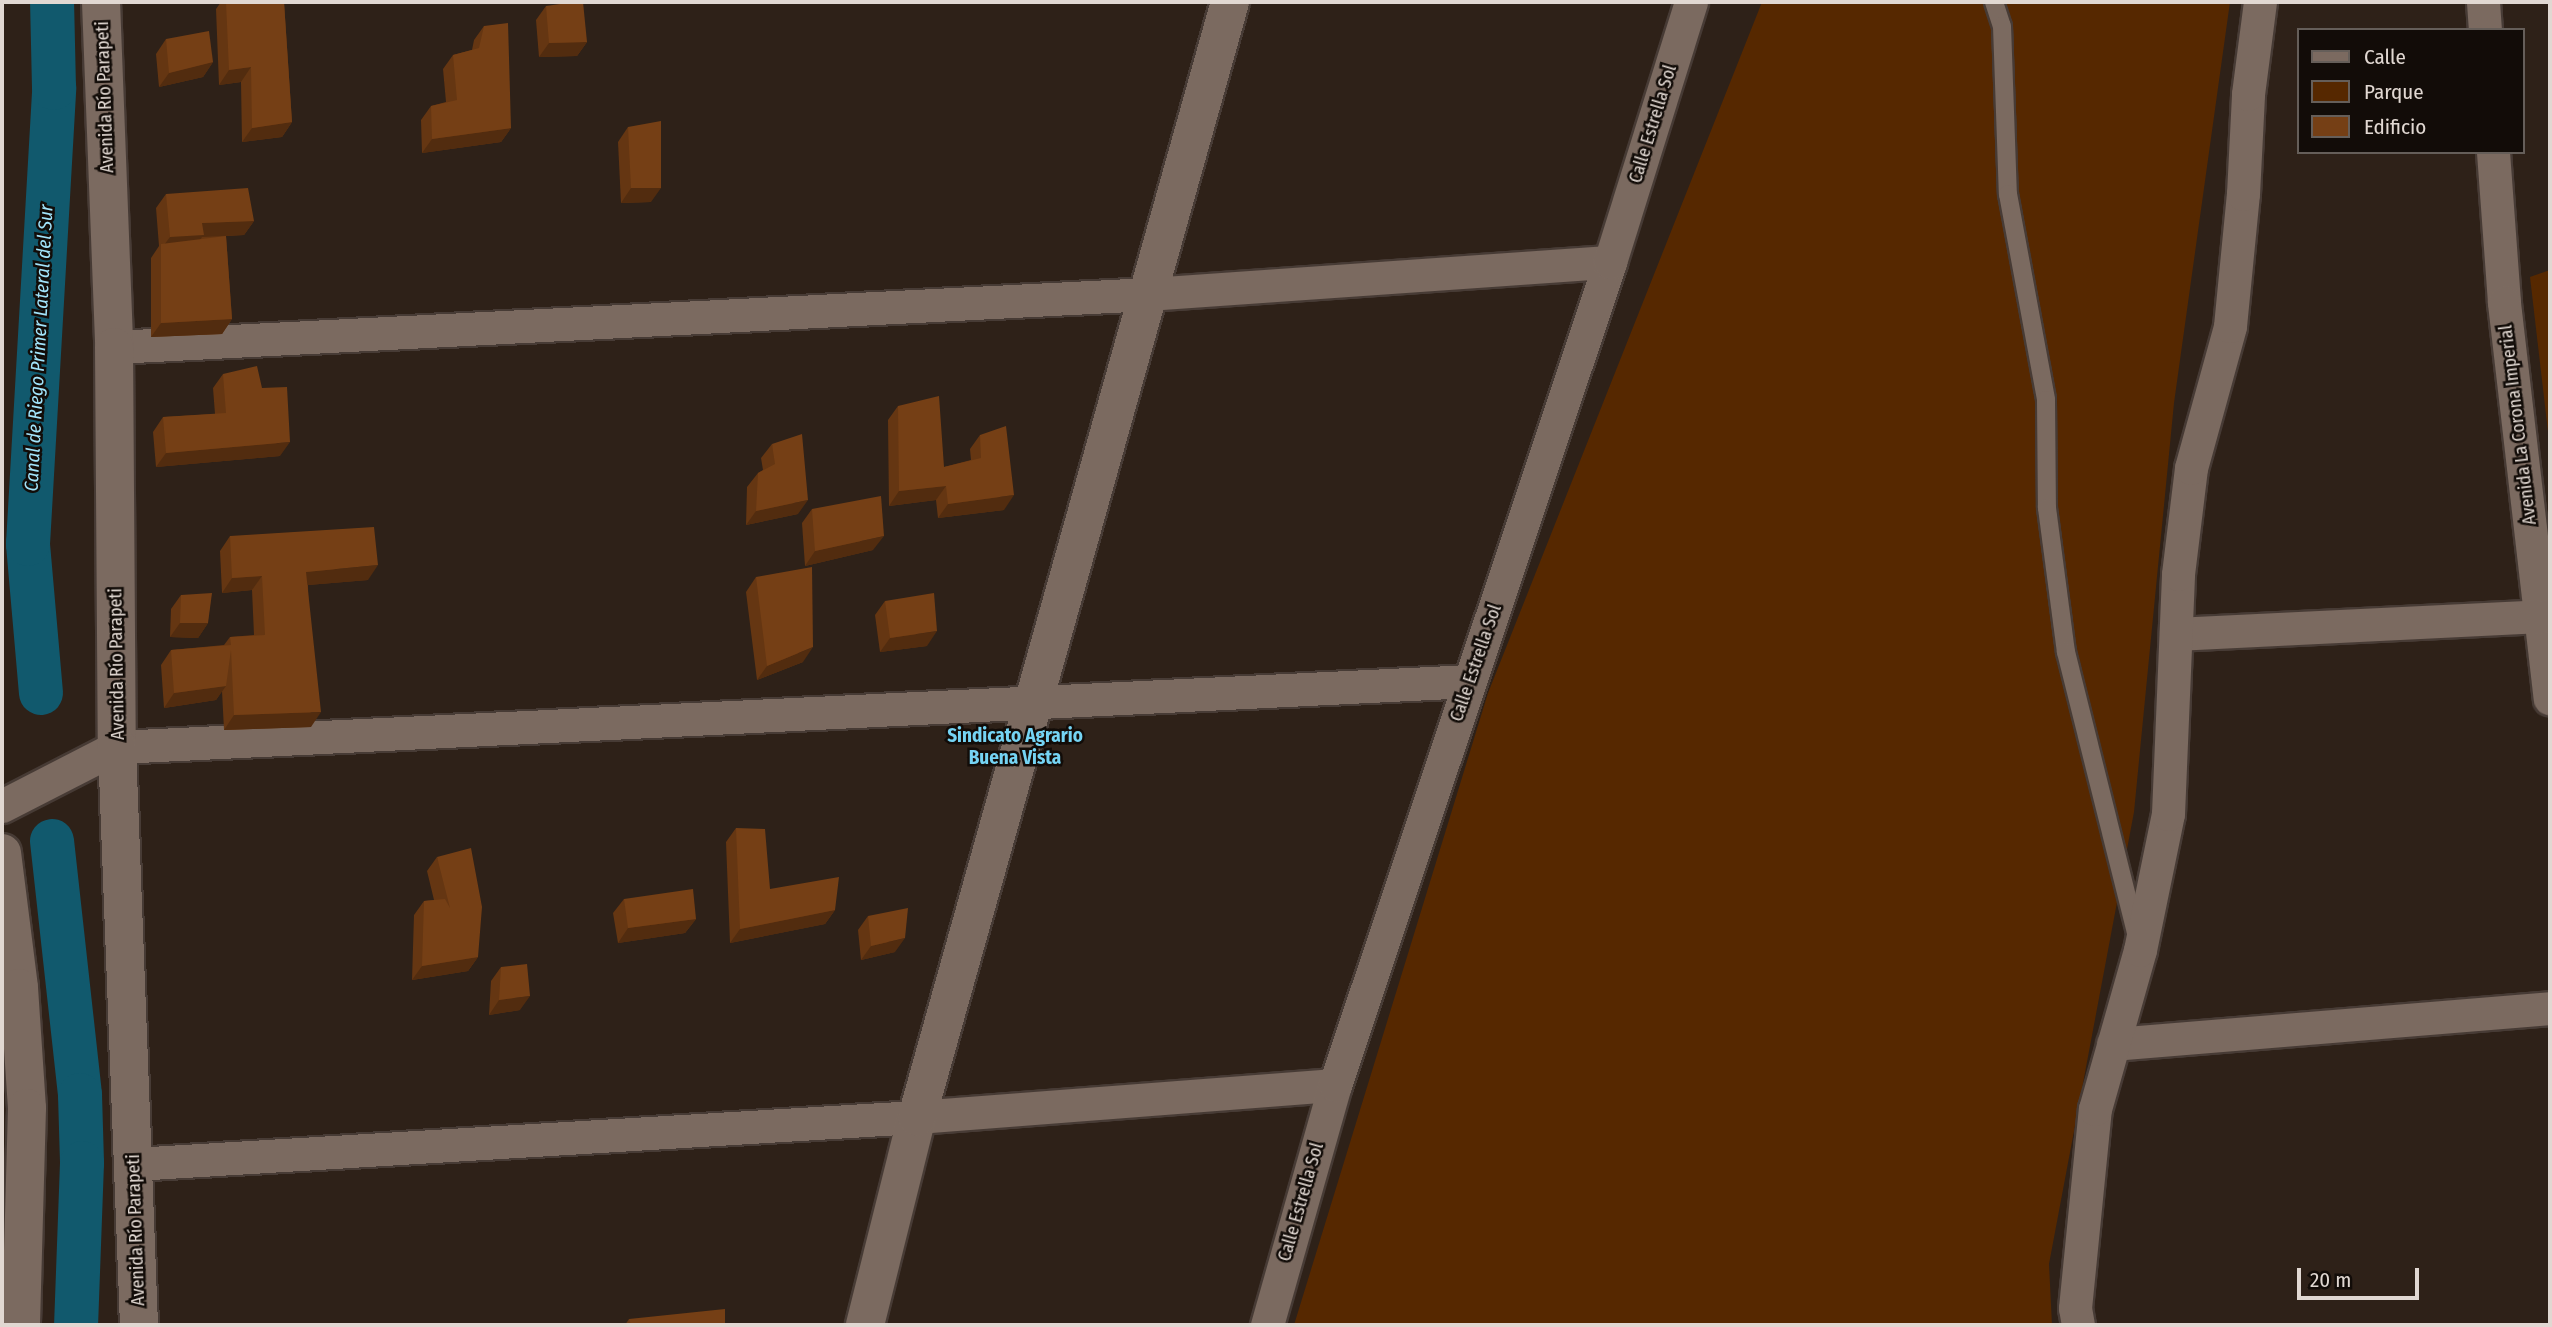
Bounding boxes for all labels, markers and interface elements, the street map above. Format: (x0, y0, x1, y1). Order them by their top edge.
street label: Avenida Río Parapeti (92, 21, 118, 173)
legend (2296, 28, 2524, 154)
text: Calle (2364, 44, 2406, 70)
street label: Calle Estrella Sol (1625, 62, 1681, 186)
text: Parque (2364, 79, 2424, 105)
text: Edificio (2364, 114, 2426, 140)
water label: Canal de Riego Primer Lateral del Sur (20, 204, 58, 492)
street label: Avenida La Corona Imperial (2495, 324, 2541, 526)
street label: Avenida Río Parapeti (105, 588, 129, 740)
street label: Calle Estrella Sol (1446, 602, 1506, 724)
district label: Sindicato Agrario Buena Vista (947, 725, 1083, 769)
street label: Calle Estrella Sol (1274, 1140, 1328, 1264)
street label: Avenida Río Parapeti (123, 1154, 149, 1306)
scale bar (2300, 1254, 2422, 1298)
text: 20 m (2310, 1267, 2351, 1293)

